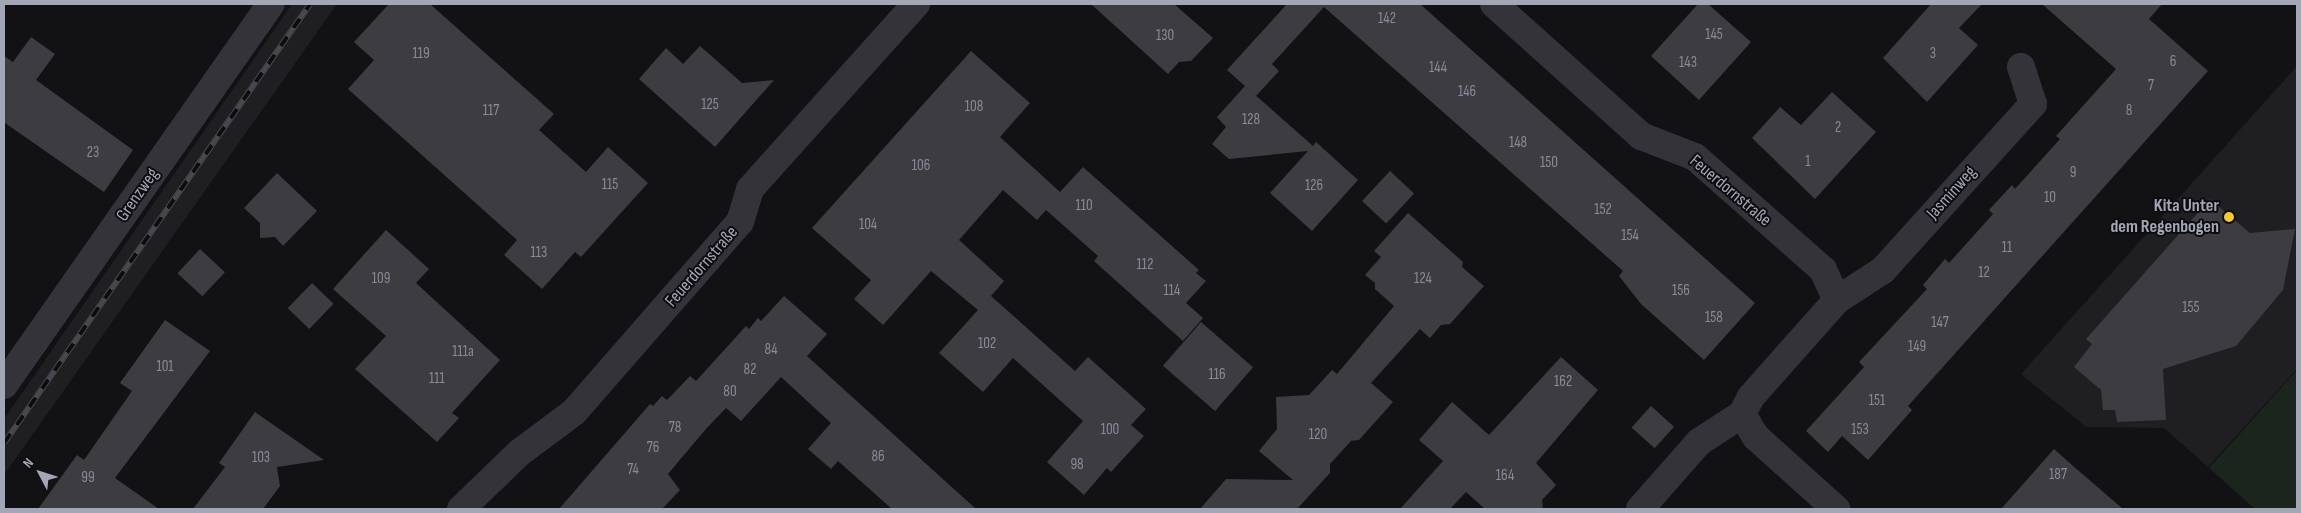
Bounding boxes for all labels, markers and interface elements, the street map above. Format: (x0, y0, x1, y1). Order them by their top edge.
house number: 142 (1378, 10, 1396, 28)
house number: 145 (1705, 26, 1723, 44)
house number: 130 (1156, 27, 1174, 45)
house number: 119 (412, 45, 430, 63)
house number: 3 (1930, 45, 1936, 63)
house number: 6 (2170, 53, 2176, 71)
house number: 143 (1679, 54, 1697, 72)
house number: 144 (1429, 59, 1447, 77)
house number: 7 (2148, 77, 2154, 95)
house number: 146 (1458, 83, 1476, 101)
house number: 125 (701, 96, 719, 114)
house number: 108 (965, 98, 983, 116)
house number: 117 (483, 102, 499, 120)
house number: 8 (2126, 102, 2132, 120)
house number: 128 (1242, 111, 1260, 129)
house number: 2 (1835, 119, 1841, 137)
house number: 148 (1509, 134, 1527, 152)
house number: 23 (87, 144, 99, 162)
street label: Feuerdornstraße (1685, 151, 1775, 231)
house number: 1 (1805, 153, 1811, 171)
house number: 150 (1540, 154, 1558, 172)
house number: 106 (912, 157, 930, 175)
street label: Jasminweg (1923, 162, 1981, 224)
street label: Grenzweg (112, 164, 164, 226)
house number: 9 (2070, 164, 2076, 182)
house number: 115 (602, 176, 618, 194)
house number: 126 (1305, 177, 1323, 195)
house number: 10 (2044, 189, 2056, 207)
place label: Kita Unter dem Regenbogen (2110, 196, 2219, 238)
house number: 110 (1075, 197, 1093, 215)
house number: 152 (1594, 201, 1612, 219)
marker: Kita Unter dem Regenbogen (2223, 211, 2235, 223)
house number: 104 (859, 216, 877, 234)
street label: Feuerdornstraße (661, 222, 743, 312)
house number: 154 (1621, 227, 1639, 245)
house number: 11 (2002, 239, 2012, 257)
house number: 113 (531, 244, 547, 262)
house number: 112 (1137, 256, 1153, 274)
house number: 12 (1978, 264, 1990, 282)
house number: 109 (372, 270, 390, 288)
house number: 124 (1414, 270, 1432, 288)
house number: 114 (1164, 282, 1180, 300)
house number: 156 (1672, 282, 1690, 300)
house number: 155 (2182, 299, 2200, 317)
house number: 158 (1705, 309, 1723, 327)
house number: 147 (1931, 314, 1949, 332)
house number: 102 (978, 335, 996, 353)
house number: 149 (1908, 338, 1926, 356)
house number: 84 (764, 341, 778, 359)
house number: 111a (452, 343, 474, 361)
house number: 101 (156, 358, 174, 376)
house number: 82 (744, 361, 756, 379)
house number: 116 (1208, 366, 1226, 384)
house number: 111 (429, 370, 445, 388)
house number: 162 (1554, 373, 1572, 391)
house number: 80 (723, 383, 737, 401)
house number: 151 (1869, 392, 1885, 410)
house number: 78 (669, 419, 681, 437)
house number: 100 (1101, 421, 1119, 439)
house number: 153 (1851, 421, 1869, 439)
house number: 120 (1309, 426, 1327, 444)
house number: 76 (647, 439, 659, 457)
north arrow (15, 448, 65, 498)
house number: 86 (871, 448, 885, 466)
house number: 103 (252, 449, 270, 467)
text: N (19, 455, 37, 471)
house number: 98 (1070, 456, 1084, 474)
house number: 74 (627, 461, 639, 479)
house number: 187 (2049, 466, 2067, 484)
house number: 164 (1496, 467, 1514, 485)
house number: 99 (81, 469, 95, 487)

